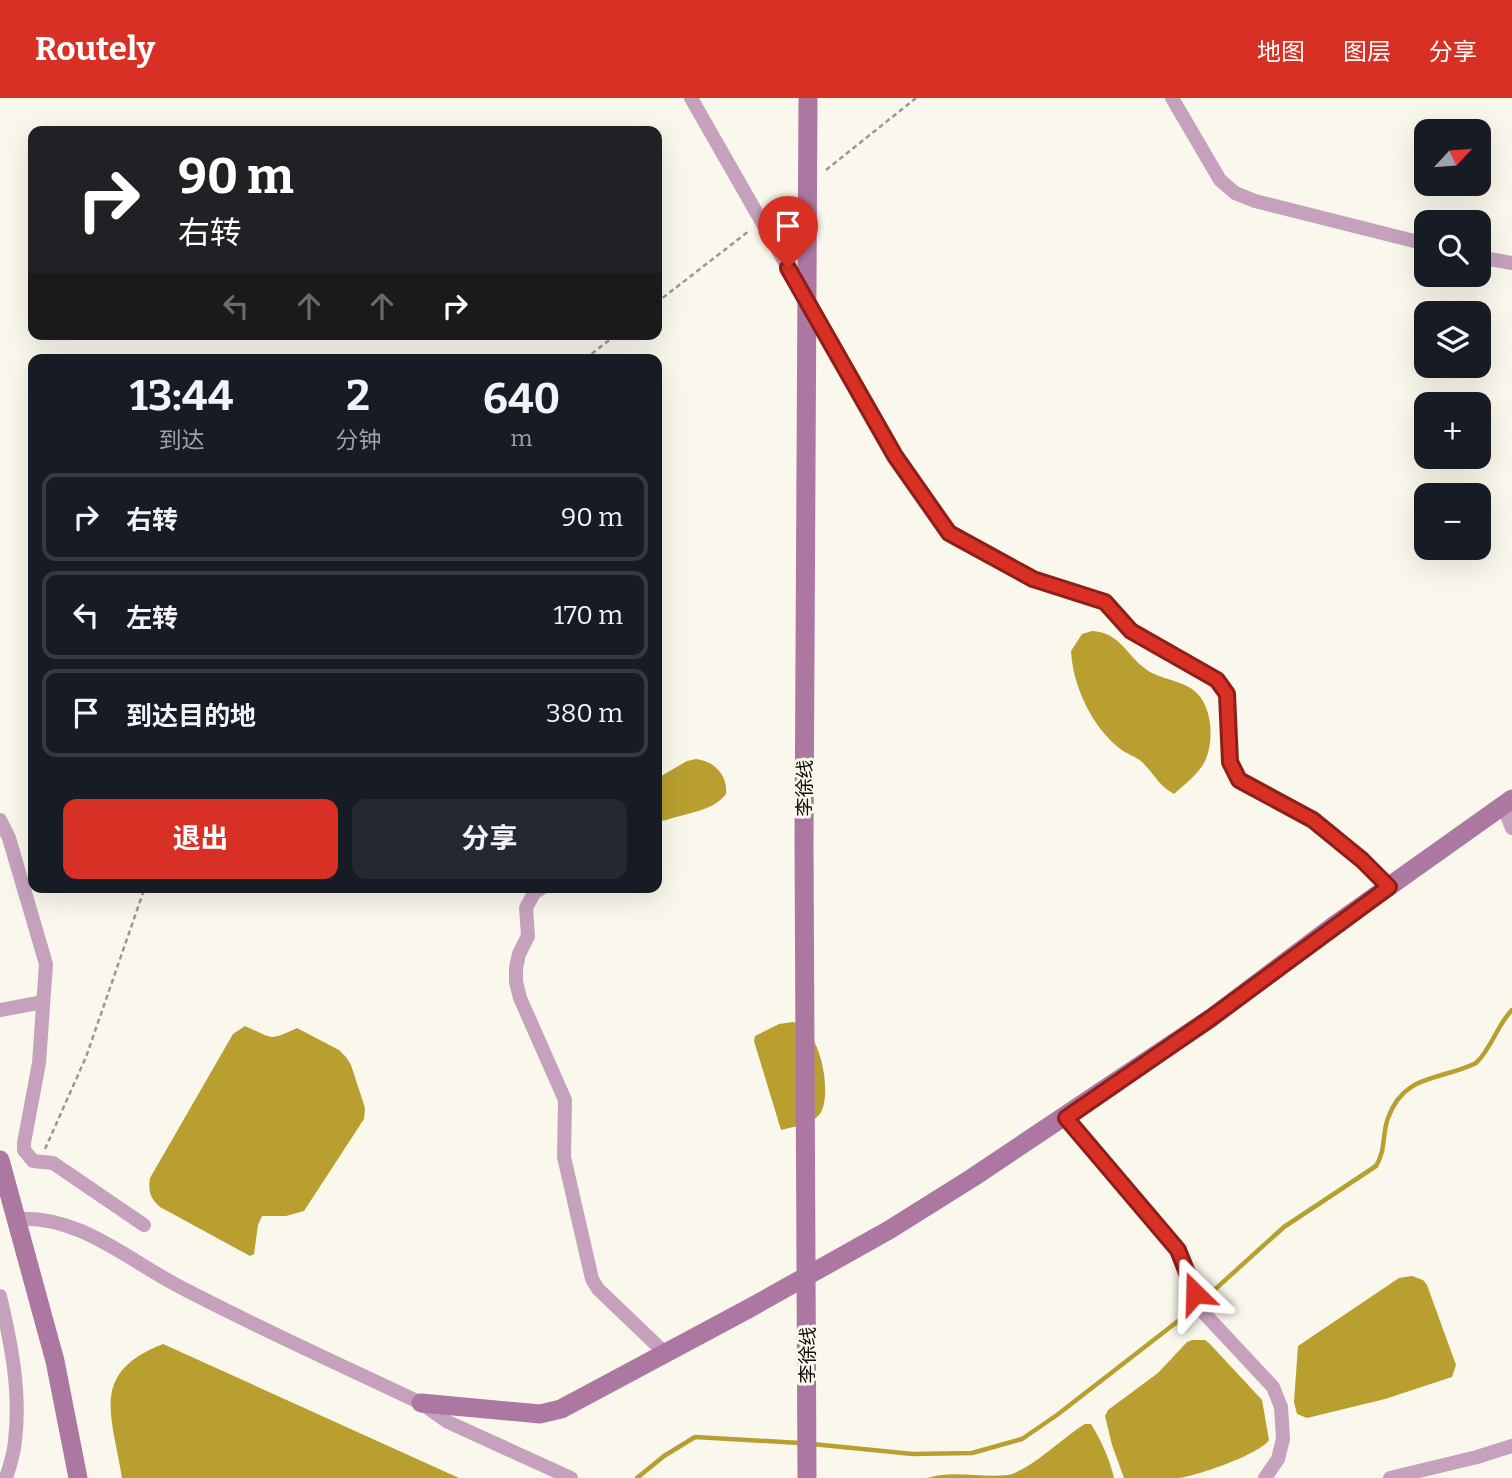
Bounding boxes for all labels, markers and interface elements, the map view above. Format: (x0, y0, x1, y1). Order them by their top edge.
text: Routely (35, 29, 155, 69)
text: 地图 (1257, 38, 1305, 66)
text: 图层 (1343, 38, 1391, 66)
text: 分享 (1429, 38, 1477, 66)
north arrow (1414, 119, 1491, 196)
map controls (1414, 119, 1491, 560)
text: 90 m (178, 147, 294, 206)
icon: right (63, 154, 154, 245)
pin (758, 196, 818, 268)
icon: arrive (769, 207, 807, 245)
button: search (1414, 210, 1491, 287)
text: 右转 (178, 214, 242, 252)
icon: left (217, 287, 255, 325)
icon: ahead (290, 287, 328, 325)
icon: ahead (363, 287, 401, 325)
icon: right (436, 287, 474, 325)
button: layers (1414, 301, 1491, 378)
text: 13:44 (130, 371, 233, 421)
text: 2 (346, 371, 370, 421)
text: 640 (483, 374, 560, 424)
button: + (1414, 392, 1491, 469)
text: m (511, 424, 533, 452)
text: 到达 (159, 426, 205, 454)
text: 分钟 (335, 426, 381, 454)
button: − (1414, 483, 1491, 560)
icon: right (67, 498, 105, 536)
text: 90 m (561, 502, 623, 533)
text: 右转 (126, 505, 178, 536)
icon: left (67, 596, 105, 634)
text: 170 m (553, 600, 623, 631)
text: 左转 (126, 603, 178, 634)
icon: arrive (67, 694, 105, 732)
text: 380 m (546, 698, 623, 729)
text: 到达目的地 (126, 701, 256, 732)
street label: 李徐线 (793, 759, 816, 817)
button: 退出 (63, 799, 338, 879)
button: 分享 (352, 799, 627, 879)
position arrow (1158, 1256, 1232, 1330)
street label: 李徐线 (796, 1326, 819, 1384)

